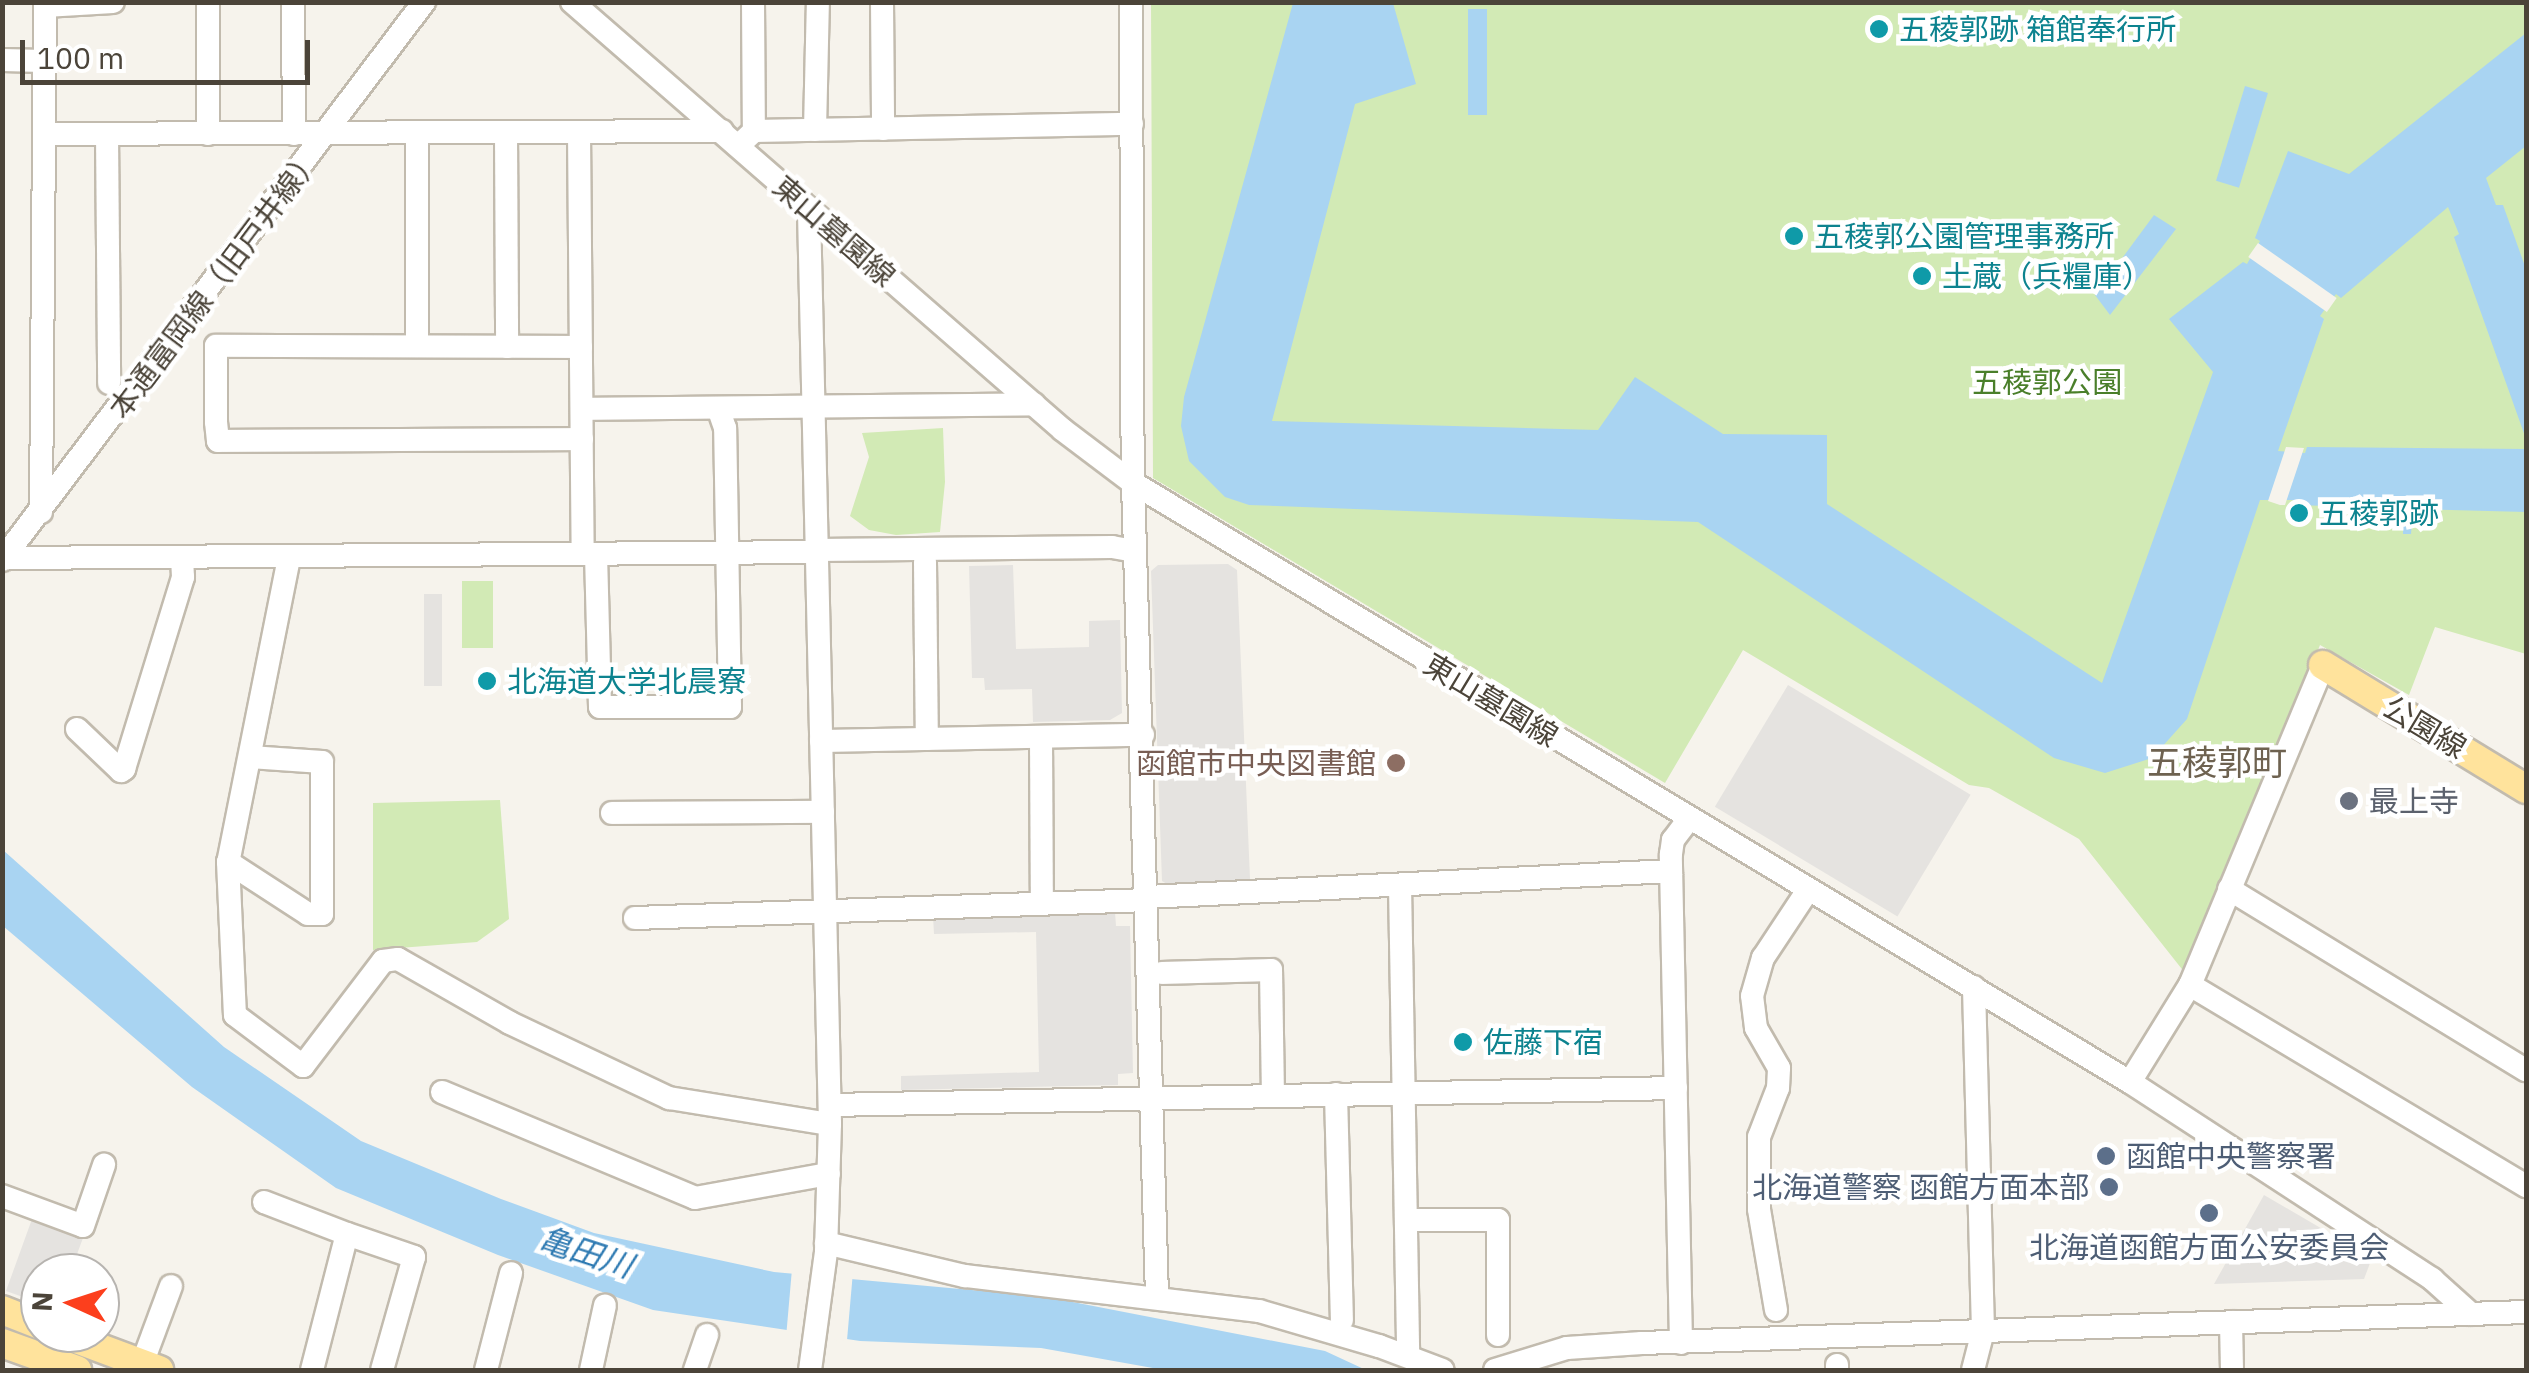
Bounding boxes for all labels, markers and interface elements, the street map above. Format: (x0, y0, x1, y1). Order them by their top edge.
place label: 五稜郭跡 箱館奉行所 (1899, 11, 2176, 47)
marker: 五稜郭跡 箱館奉行所 (1868, 18, 1890, 40)
scale bar (25, 20, 315, 82)
text: 100 m (37, 38, 124, 77)
street label: 本通富岡線（旧戸井線） (101, 140, 329, 426)
street label: 東山墓園線 (766, 168, 902, 294)
place label: 五稜郭公園管理事務所 (1814, 218, 2114, 254)
marker: 五稜郭公園管理事務所 (1783, 225, 1805, 247)
place label: 土蔵（兵糧庫） (1942, 258, 2152, 294)
marker: 土蔵（兵糧庫） (1911, 265, 1933, 287)
park label: 五稜郭公園 (1972, 364, 2122, 400)
place label: 五稜郭跡 (2319, 495, 2439, 531)
marker: 五稜郭跡 (2288, 502, 2310, 524)
street label: 東山墓園線 (1417, 646, 1565, 754)
place label: 北海道大学北晨寮 (507, 663, 747, 699)
marker: 北海道大学北晨寮 (476, 670, 498, 692)
street label: 公園線 (2377, 688, 2473, 766)
district label: 五稜郭町 (2147, 741, 2287, 783)
place label: 函館市中央図書館 (1136, 745, 1376, 781)
marker: 函館市中央図書館 (1385, 752, 1407, 774)
place label: 最上寺 (2369, 783, 2459, 819)
marker: 最上寺 (2338, 790, 2360, 812)
place label: 佐藤下宿 (1483, 1024, 1603, 1060)
marker: 佐藤下宿 (1452, 1031, 1474, 1053)
place label: 函館中央警察署 (2126, 1138, 2336, 1174)
marker: 函館中央警察署 (2095, 1145, 2117, 1167)
place label: 北海道警察 函館方面本部 (1752, 1169, 2089, 1205)
marker: 北海道警察 函館方面本部 (2098, 1176, 2120, 1198)
marker: 北海道函館方面公安委員会 (2198, 1202, 2220, 1224)
water label: 亀田川 (534, 1219, 638, 1285)
place label: 北海道函館方面公安委員会 (2029, 1229, 2389, 1265)
north arrow (20, 1253, 120, 1353)
text: N (23, 1290, 61, 1313)

